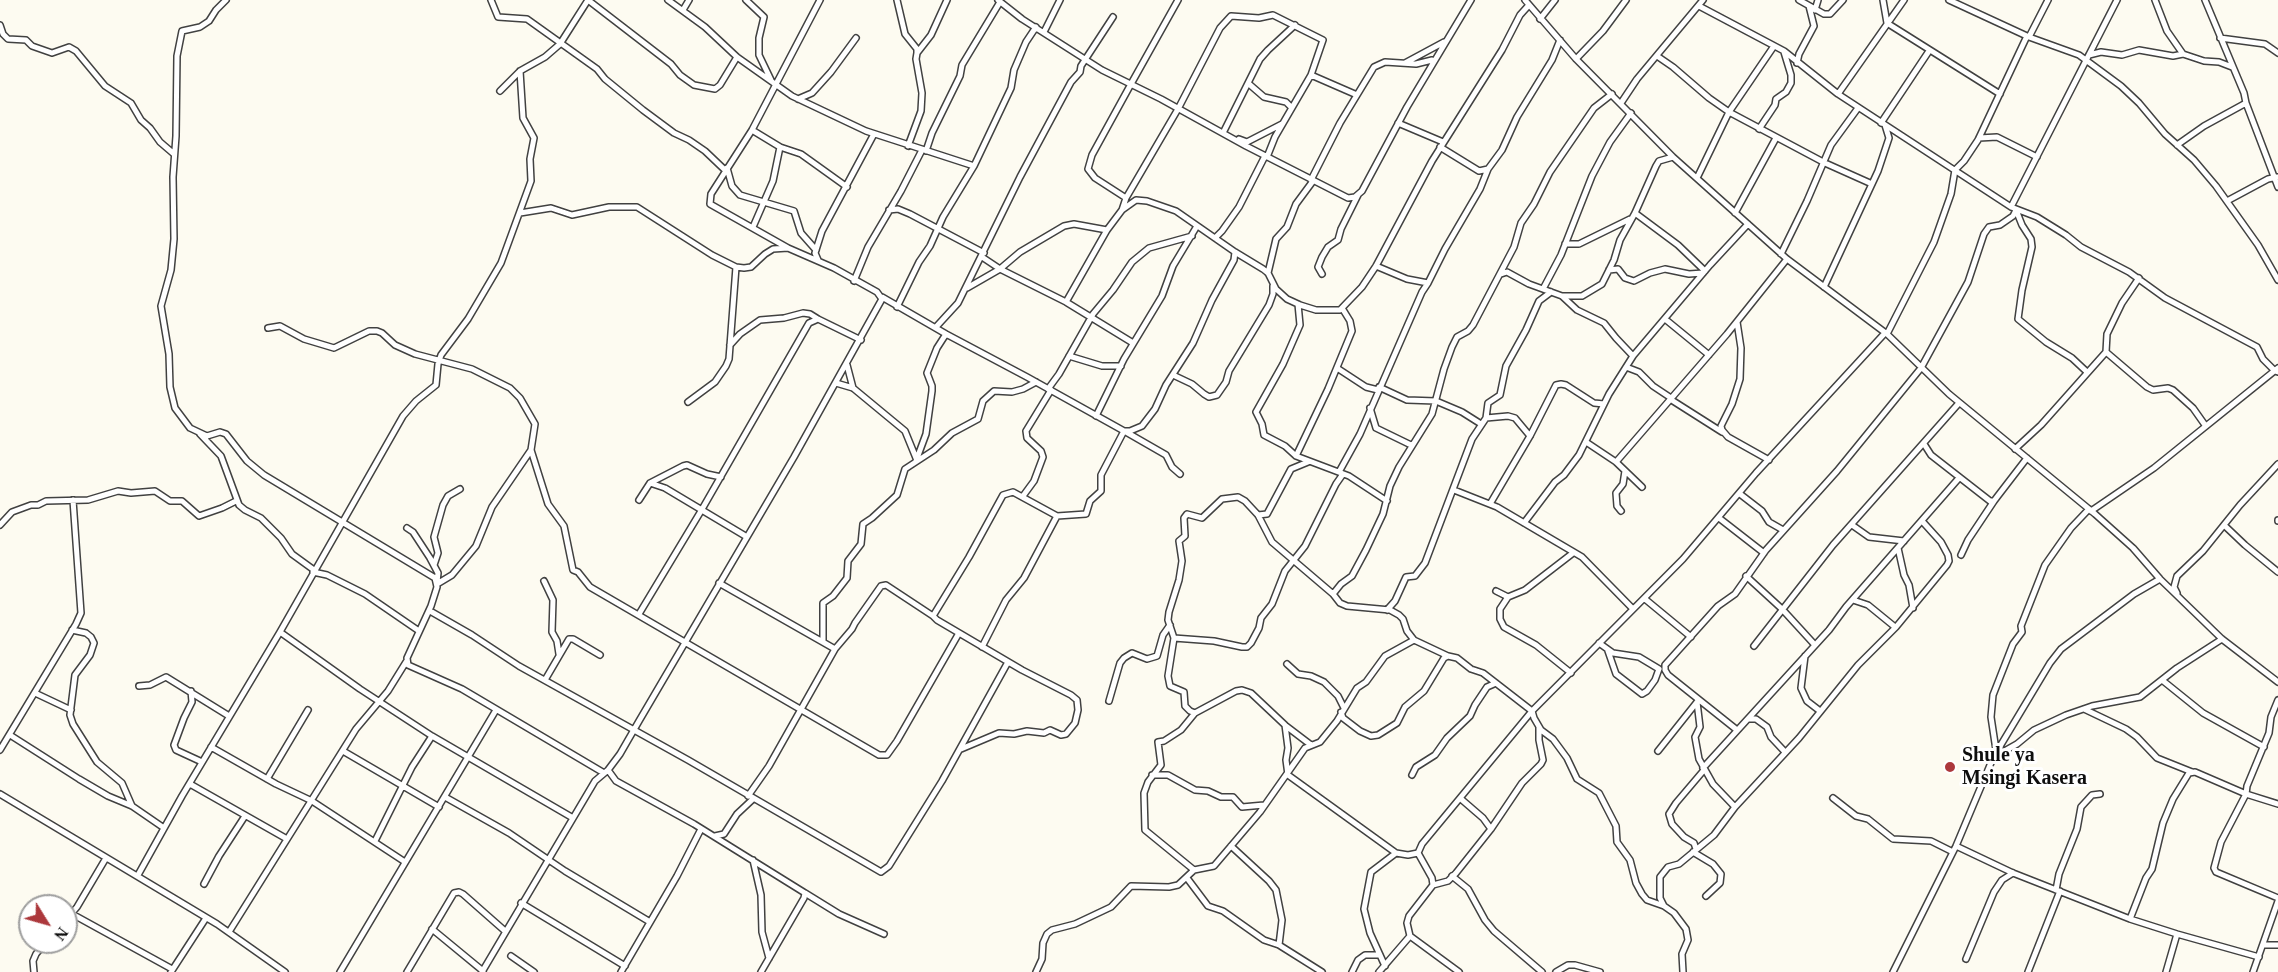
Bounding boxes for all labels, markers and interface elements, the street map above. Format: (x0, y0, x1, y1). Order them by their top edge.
place label: Shule ya Msingi Kasera (1962, 744, 2087, 791)
marker: Shule ya Msingi Kasera (1943, 760, 1957, 774)
north arrow (18, 894, 78, 954)
text: N (51, 924, 71, 944)

